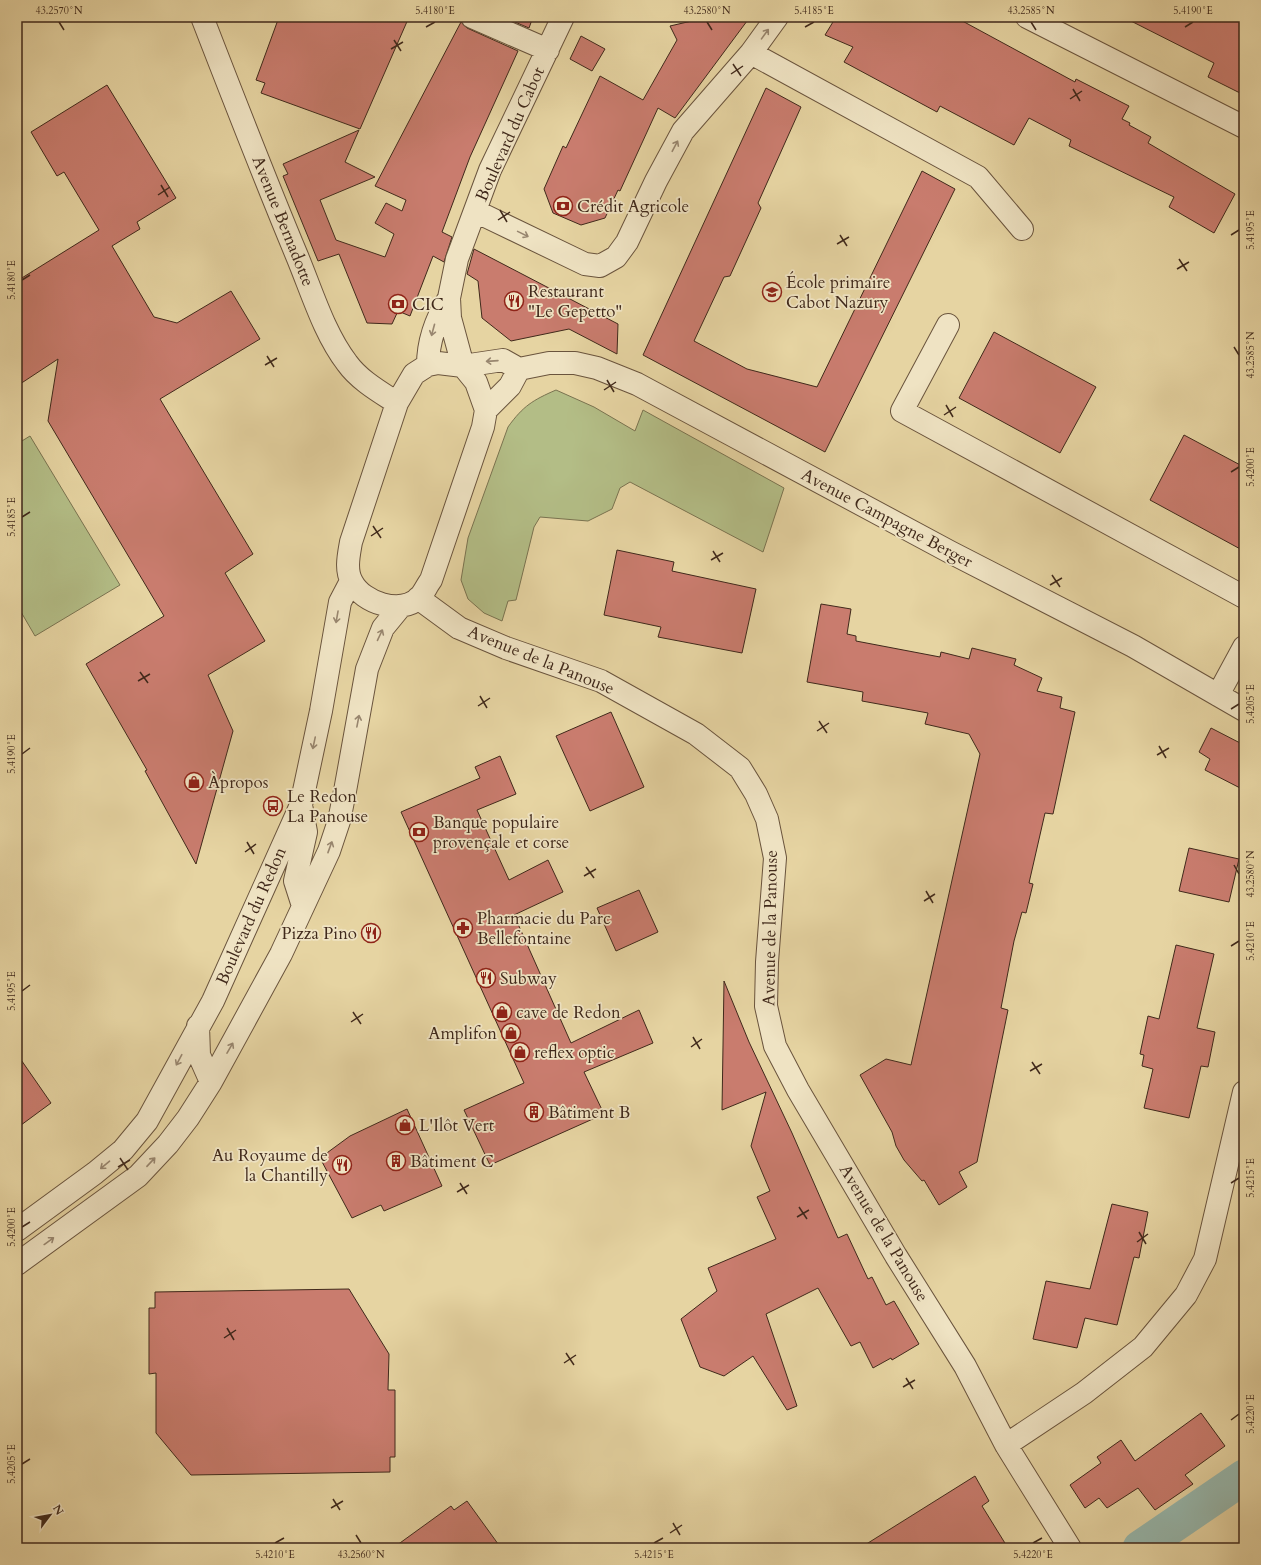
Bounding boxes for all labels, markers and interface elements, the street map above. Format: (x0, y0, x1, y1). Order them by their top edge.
text: 43.2570°N (36, 4, 83, 18)
text: 5.4180°E (415, 4, 455, 18)
text: 43.2580°N (684, 4, 731, 18)
text: 5.4185°E (794, 4, 834, 18)
text: 43.2585°N (1008, 4, 1055, 18)
text: 5.4190°E (1173, 4, 1213, 18)
one-way arrow (760, 29, 769, 40)
street label: Boulevard du Cabot (470, 63, 550, 205)
one-way arrow (671, 141, 679, 153)
street label: Avenue Bernadotte (246, 152, 320, 290)
bank icon: Crédit Agricole (552, 195, 574, 217)
place label: Crédit Agricole (577, 195, 689, 218)
text: 5.4195°E (1244, 210, 1258, 250)
one-way arrow (517, 231, 529, 238)
text: 5.4180°E (5, 260, 19, 300)
place label: École primaire Cabot Nazury (786, 271, 891, 314)
place label: Restaurant "Le Gepetto" (528, 280, 622, 323)
school or university icon: École primaire Cabot Nazury (761, 281, 783, 303)
restaurant icon: Restaurant "Le Gepetto" (503, 290, 525, 312)
bank icon: CIC (387, 293, 409, 315)
place label: CIC (412, 293, 444, 316)
one-way arrow (429, 323, 437, 336)
text: 43.2585°N (1244, 331, 1258, 378)
one-way arrow (486, 357, 499, 365)
text: 5.4200°E (1244, 447, 1258, 487)
street label: Avenue Campagne Berger (797, 463, 978, 573)
text: 5.4185°E (5, 497, 19, 537)
one-way arrow (333, 610, 341, 623)
street label: Avenue de la Panouse (464, 620, 618, 700)
one-way arrow (377, 629, 384, 641)
text: 5.4205°E (1244, 684, 1258, 724)
one-way arrow (355, 714, 363, 727)
text: 5.4190°E (5, 734, 19, 774)
one-way arrow (310, 736, 318, 749)
shop icon: Àpropos (183, 771, 205, 793)
place label: Àpropos (208, 771, 269, 794)
place label: Le Redon La Panouse (287, 785, 368, 828)
bus stop icon: Le Redon La Panouse (262, 795, 284, 817)
place label: Banque populaire provençale et corse (433, 811, 569, 854)
bank icon: Banque populaire provençale et corse (408, 821, 430, 843)
one-way arrow (327, 841, 334, 854)
street label: Boulevard du Redon (210, 843, 292, 988)
street label: Avenue de la Panouse (757, 850, 783, 1006)
text: 43.2580°N (1244, 850, 1258, 897)
place label: Pharmacie du Parc Bellefontaine (477, 907, 611, 950)
pharmacy icon: Pharmacie du Parc Bellefontaine (452, 917, 474, 939)
text: 5.4210°E (1244, 921, 1258, 961)
place label: Pizza Pino (281, 922, 357, 945)
restaurant icon: Pizza Pino (360, 922, 382, 944)
restaurant icon: Subway (475, 967, 497, 989)
place label: Subway (500, 967, 557, 990)
text: 5.4195°E (5, 971, 19, 1011)
shop icon: cave de Redon (491, 1001, 513, 1023)
place label: cave de Redon (516, 1001, 621, 1024)
place label: Amplifon (428, 1022, 497, 1045)
shop icon: Amplifon (500, 1022, 522, 1044)
shop icon: reflex optic (509, 1041, 531, 1063)
place label: reflex optic (534, 1041, 615, 1064)
one-way arrow (227, 1042, 235, 1054)
one-way arrow (175, 1054, 183, 1066)
building icon: Bâtiment B (523, 1101, 545, 1123)
place label: Bâtiment B (548, 1101, 630, 1124)
shop icon: L'Ilôt Vert (394, 1114, 416, 1136)
place label: L'Ilôt Vert (419, 1114, 495, 1137)
place label: Au Royaume de la Chantilly (212, 1144, 328, 1187)
building icon: Bâtiment C (385, 1150, 407, 1172)
place label: Bâtiment C (410, 1150, 494, 1173)
restaurant icon: Au Royaume de la Chantilly (331, 1154, 353, 1176)
one-way arrow (147, 1157, 156, 1167)
text: 5.4215°E (1244, 1158, 1258, 1198)
street label: Avenue de la Panouse (834, 1160, 934, 1306)
one-way arrow (99, 1161, 110, 1170)
text: 5.4200°E (5, 1207, 19, 1247)
one-way arrow (43, 1237, 54, 1245)
text: 5.4220°E (1244, 1394, 1258, 1434)
text: 5.4205°E (5, 1444, 19, 1484)
north arrow (30, 1495, 70, 1535)
text: N (49, 1502, 67, 1518)
text: 5.4210°E (255, 1548, 295, 1562)
text: 43.2560°N (338, 1548, 385, 1562)
text: 5.4215°E (634, 1548, 674, 1562)
text: 5.4220°E (1013, 1548, 1053, 1562)

